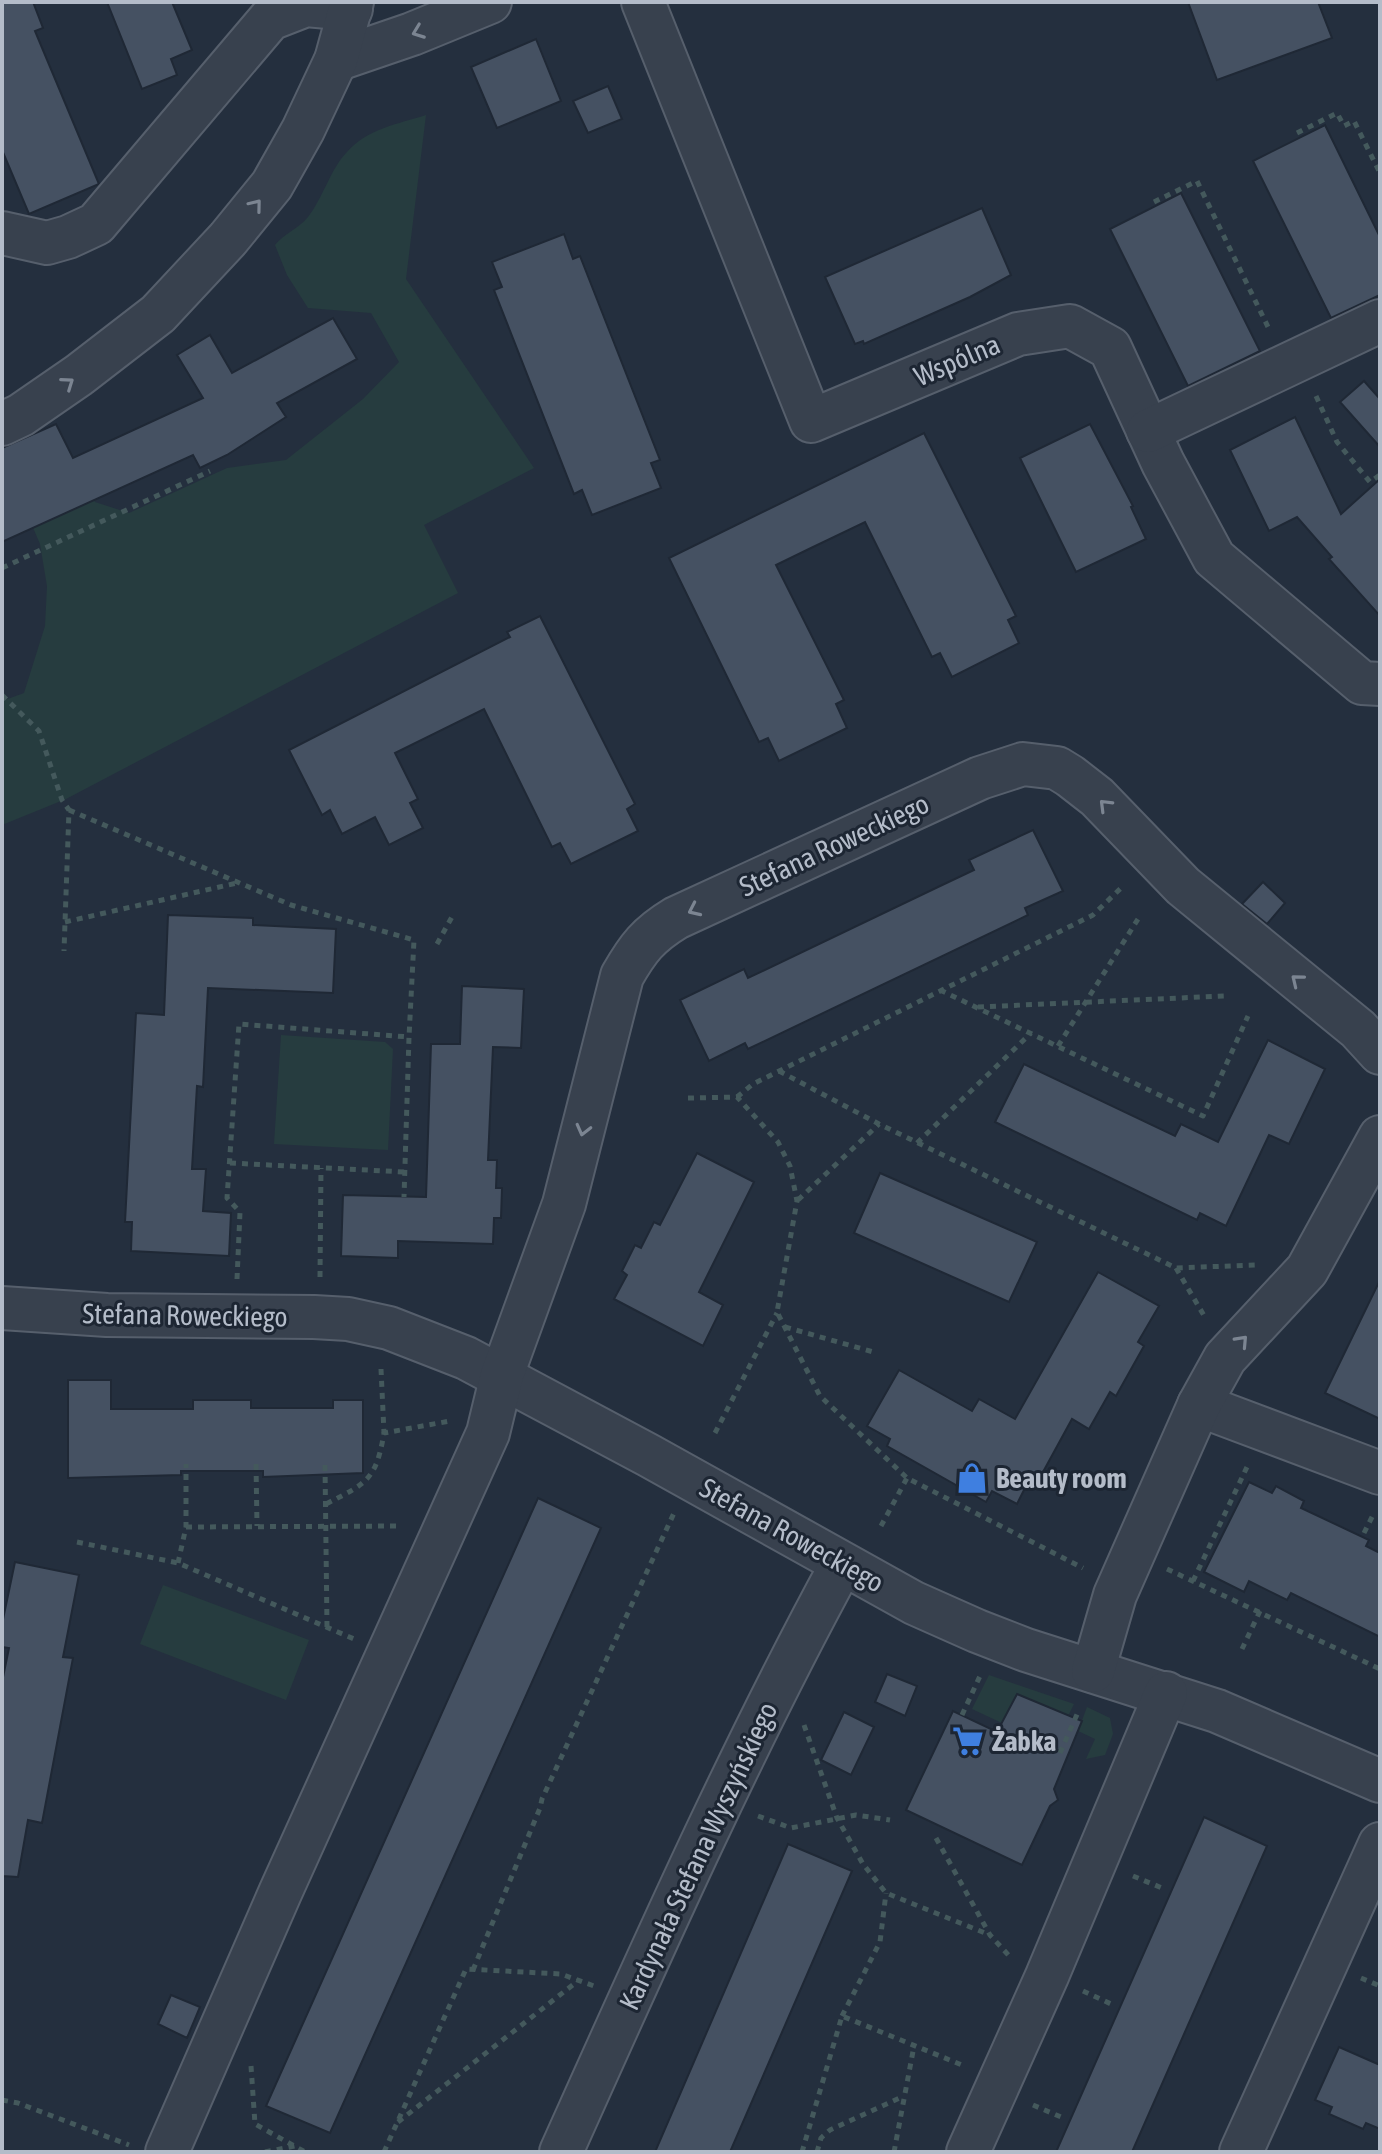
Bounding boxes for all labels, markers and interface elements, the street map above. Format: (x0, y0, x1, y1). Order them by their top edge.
one-way arrow (412, 22, 426, 38)
one-way arrow (246, 200, 261, 214)
street label: Wspólna (909, 328, 1005, 392)
one-way arrow (59, 378, 73, 393)
street label: Stefana Roweckiego (734, 787, 934, 903)
one-way arrow (1100, 800, 1115, 814)
one-way arrow (688, 900, 702, 916)
one-way arrow (1292, 975, 1307, 990)
one-way arrow (575, 1123, 592, 1137)
street label: Stefana Roweckiego (82, 1297, 288, 1333)
one-way arrow (1232, 1335, 1246, 1350)
shop icon: Beauty room (955, 1461, 989, 1495)
place label: Beauty room (996, 1462, 1127, 1494)
street label: Stefana Roweckiego (695, 1471, 889, 1599)
street label: Kardynała Stefana Wyszyńskiego (613, 1697, 783, 2015)
supermarket icon: Żabka (951, 1724, 985, 1758)
place label: Żabka (992, 1725, 1056, 1757)

